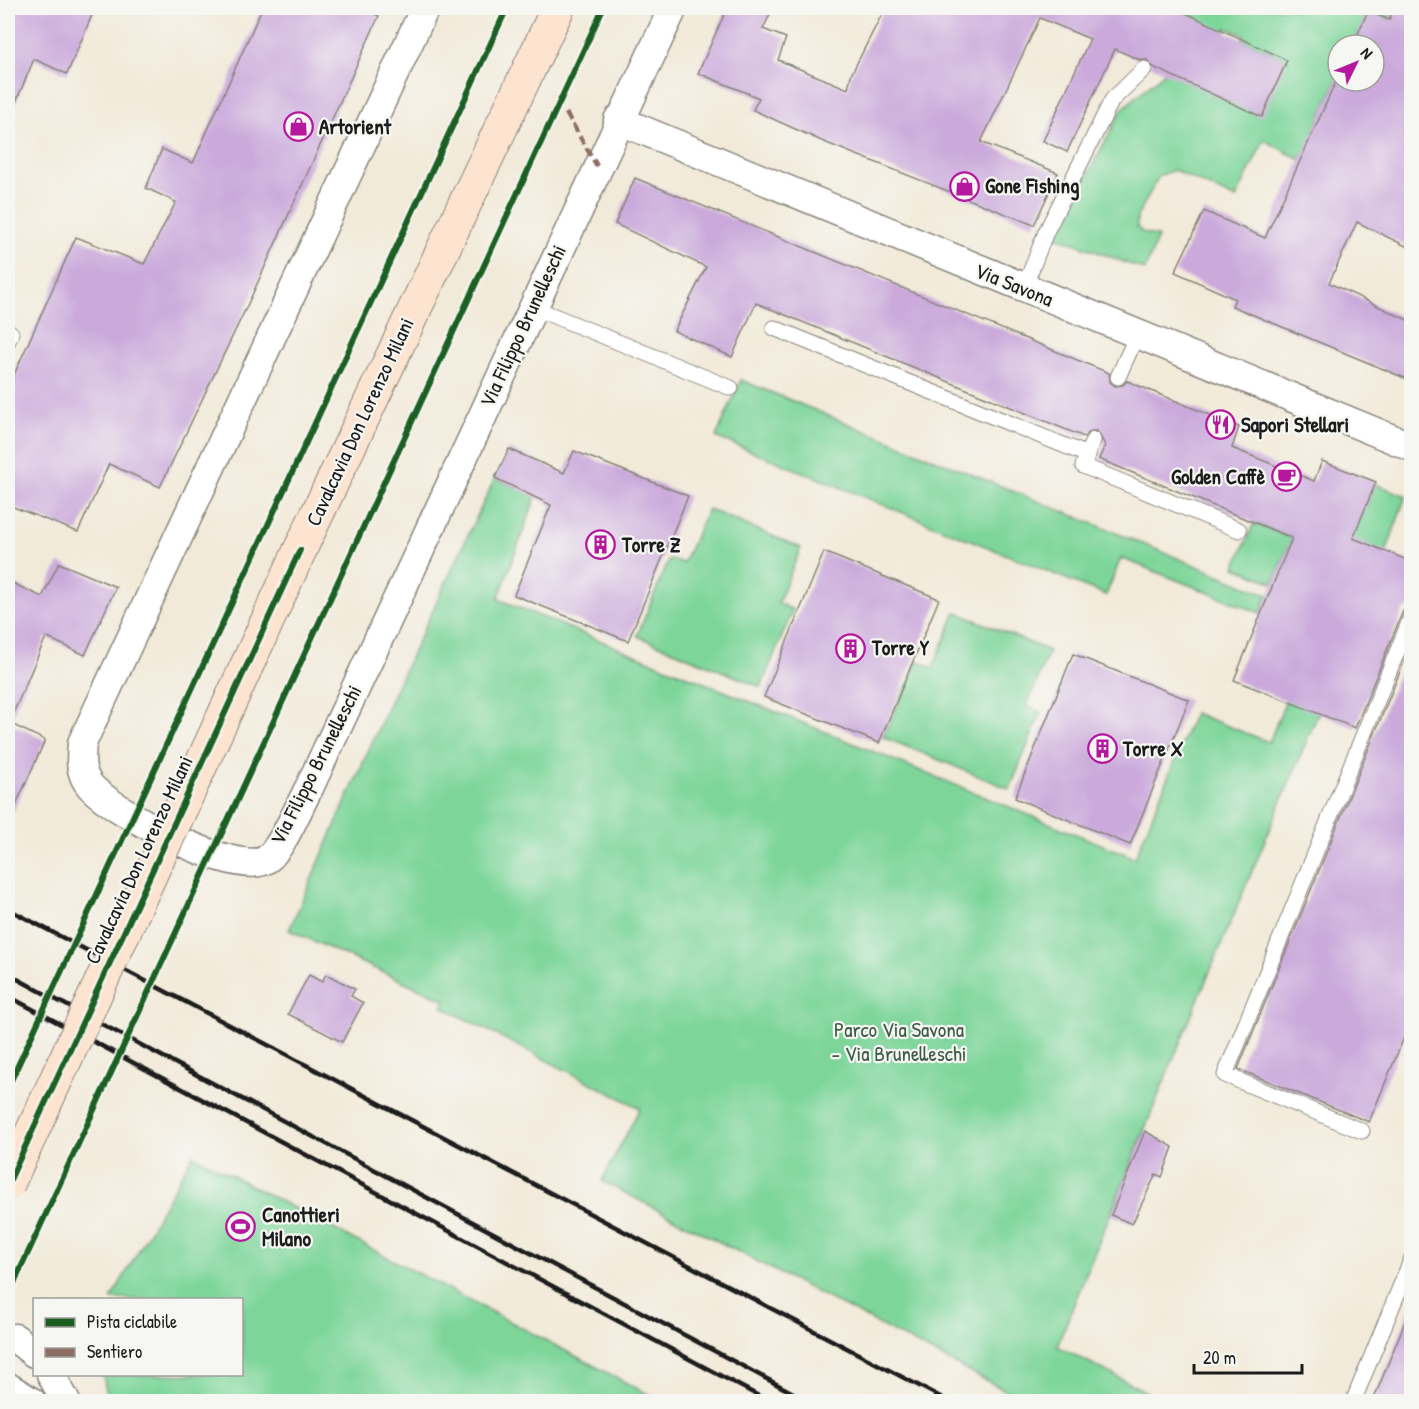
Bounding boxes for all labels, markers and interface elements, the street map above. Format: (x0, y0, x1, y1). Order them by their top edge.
north arrow (1326, 33, 1386, 93)
text: N (1356, 42, 1378, 64)
shop icon: Artorient (282, 111, 314, 143)
place label: Artorient (319, 112, 392, 141)
shop icon: Gone Fishing (948, 170, 980, 202)
place label: Gone Fishing (985, 171, 1079, 201)
street label: Via Filippo Brunelleschi (472, 240, 573, 412)
street label: Via Savona (971, 256, 1058, 313)
street label: Cavalcavia Don Lorenzo Milani (298, 313, 421, 531)
restaurant icon: Sapori Stellari (1204, 409, 1236, 441)
place label: Sapori Stellari (1241, 410, 1349, 440)
cafe icon: Golden Caffè (1270, 461, 1302, 493)
place label: Golden Caffè (1171, 462, 1266, 491)
building icon: Torre Z (585, 529, 617, 561)
place label: Torre Z (621, 530, 681, 559)
building icon: Torre Y (835, 632, 867, 664)
place label: Torre Y (871, 633, 930, 662)
street label: Via Filippo Brunelleschi (263, 680, 368, 850)
building icon: Torre X (1086, 733, 1118, 765)
place label: Torre X (1122, 734, 1184, 763)
street label: Cavalcavia Don Lorenzo Milani (77, 751, 200, 969)
park label: Parco Via Savona - Via Brunelleschi (831, 1015, 967, 1068)
place label: Canottieri Milano (262, 1200, 340, 1253)
sports icon: Canottieri Milano (225, 1211, 257, 1243)
legend (33, 1298, 243, 1376)
text: Pista ciclabile (87, 1309, 177, 1334)
scale bar (1194, 1337, 1302, 1375)
text: Sentiero (87, 1339, 142, 1364)
text: 20 m (1203, 1345, 1236, 1370)

